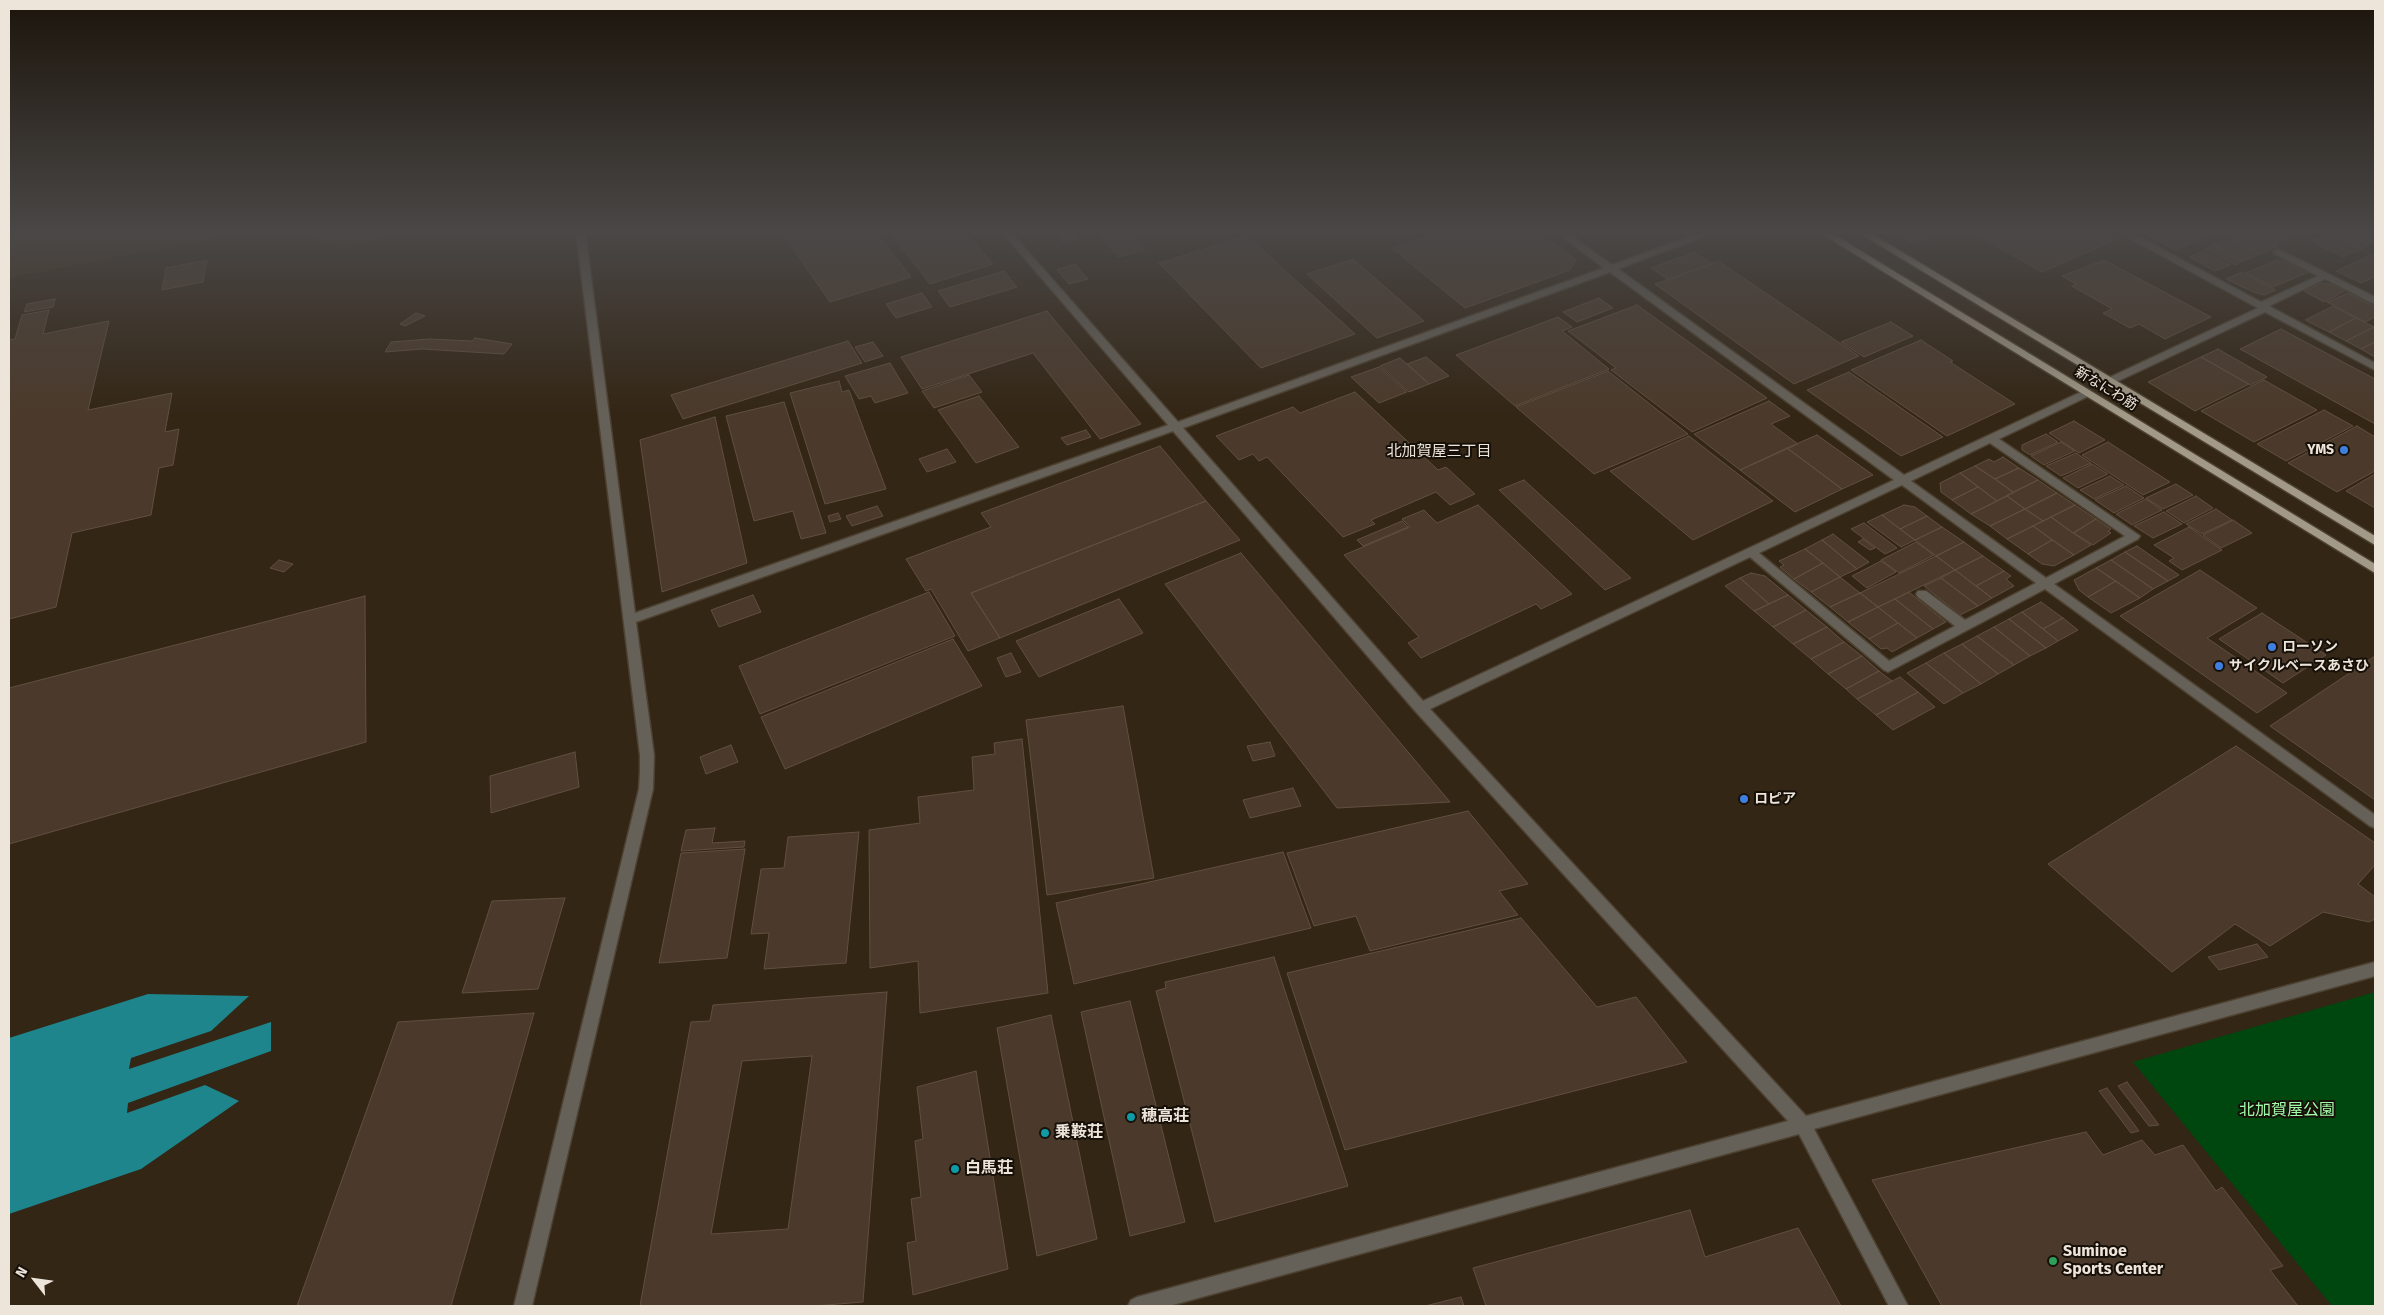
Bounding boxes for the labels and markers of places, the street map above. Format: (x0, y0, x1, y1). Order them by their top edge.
place label: YMS (2307, 442, 2334, 458)
marker: YMS (2338, 444, 2350, 456)
place label: ローソン (2282, 639, 2338, 655)
marker: ローソン (2266, 641, 2278, 653)
place label: サイクルベースあさひ (2229, 658, 2369, 674)
marker: サイクルベースあさひ (2213, 660, 2225, 672)
place label: ロピア (1754, 791, 1796, 807)
marker: ロピア (1738, 793, 1750, 805)
place label: 穂高荘 (1141, 1107, 1189, 1127)
marker: 穂高荘 (1125, 1111, 1137, 1123)
place label: 乗鞍荘 (1055, 1123, 1103, 1143)
marker: 乗鞍荘 (1039, 1127, 1051, 1139)
place label: 白馬荘 (965, 1159, 1013, 1179)
marker: 白馬荘 (949, 1163, 961, 1175)
place label: Suminoe Sports Center (2063, 1242, 2163, 1280)
marker: Suminoe Sports Center (2047, 1255, 2059, 1267)

